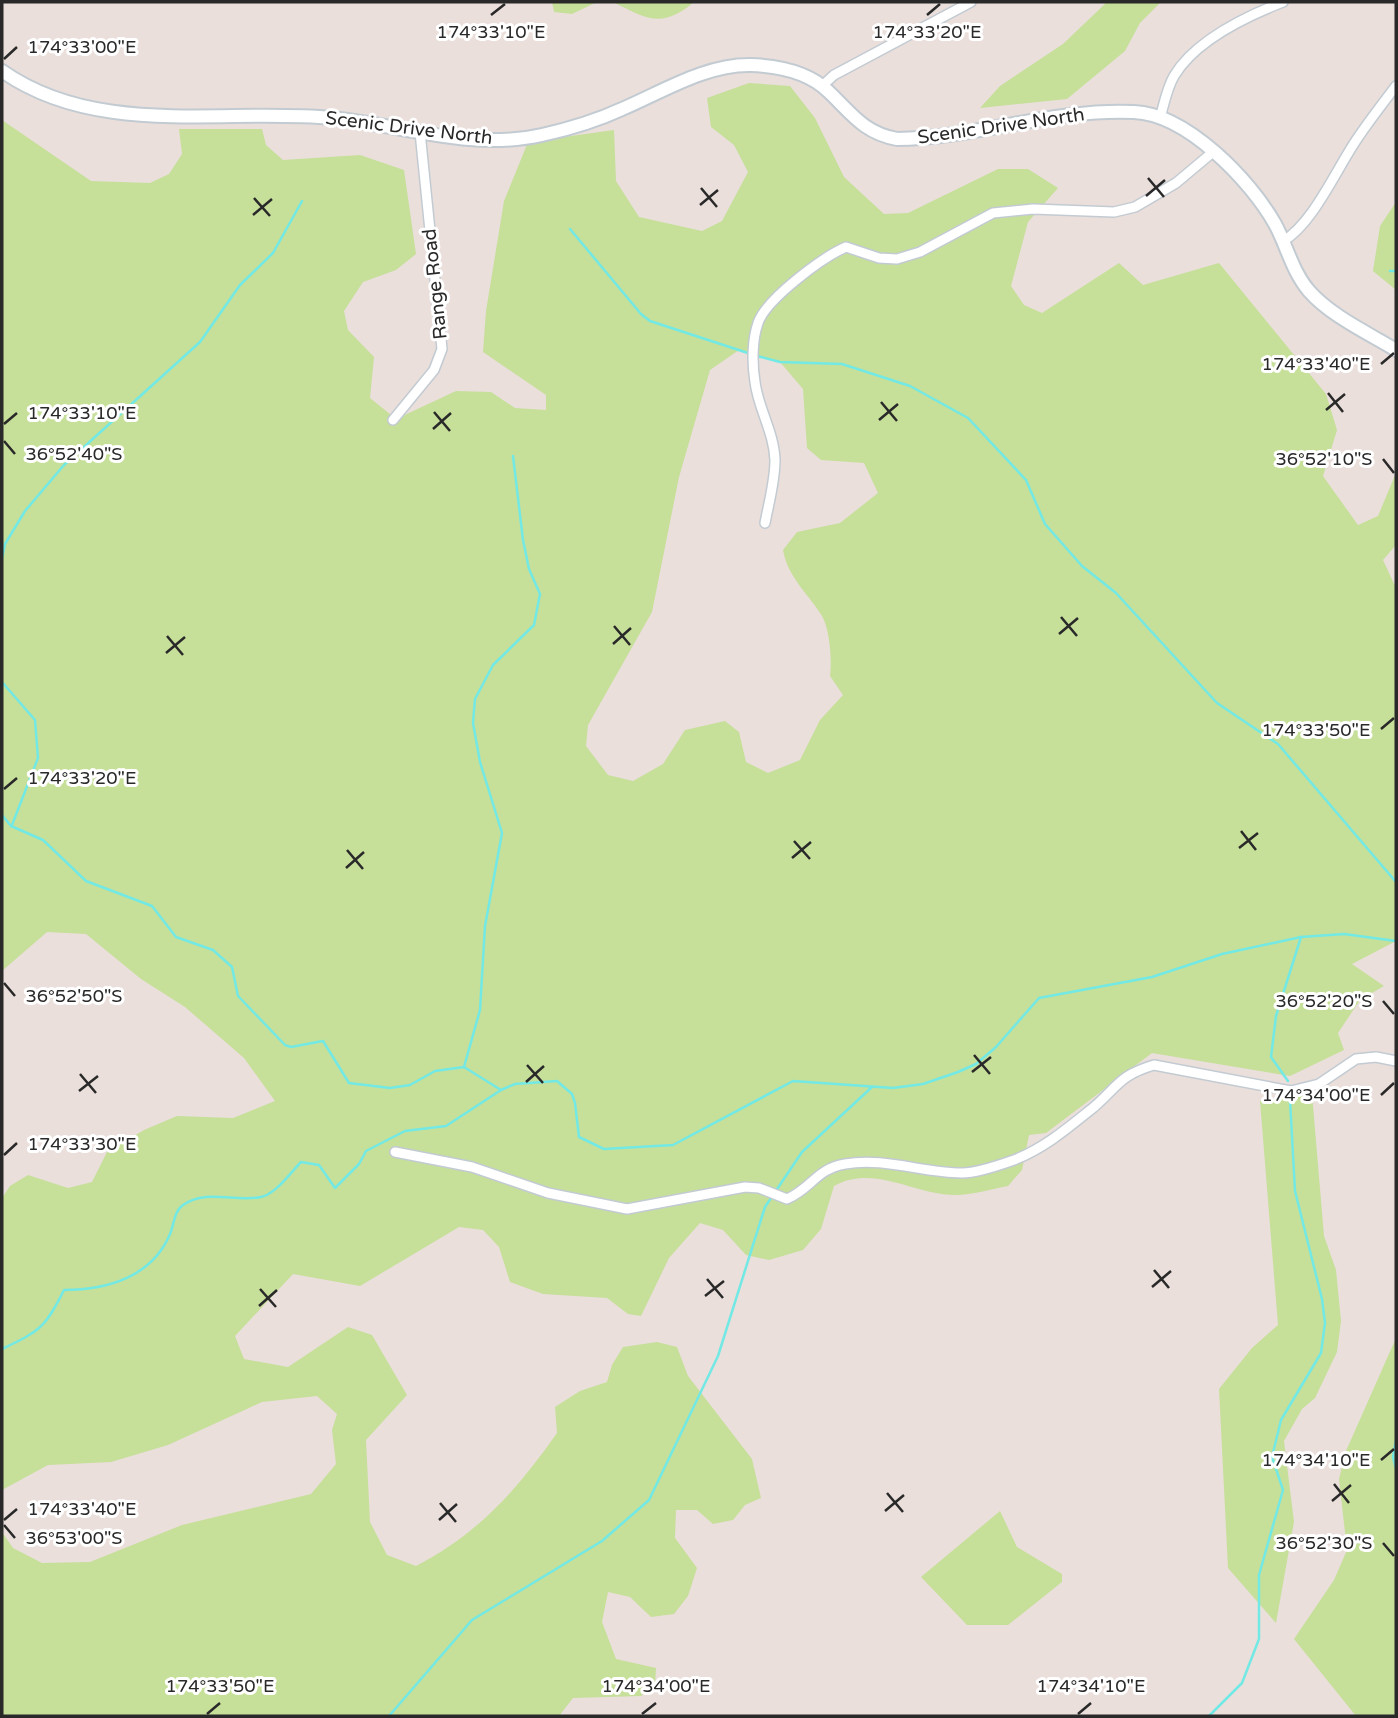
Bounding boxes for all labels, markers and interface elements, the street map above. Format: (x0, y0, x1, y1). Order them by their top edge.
text: 174°33'10"E (437, 21, 545, 43)
text: 174°33'20"E (873, 21, 981, 43)
text: 174°33'00"E (28, 36, 136, 58)
street label: Scenic Drive North (916, 103, 1086, 149)
street label: Scenic Drive North (324, 107, 494, 149)
street label: Range Road (418, 228, 452, 340)
text: 174°33'40"E (1262, 353, 1370, 375)
text: 174°33'10"E (28, 402, 136, 424)
text: 36°52'40"S (26, 443, 122, 465)
text: 36°52'10"S (1276, 448, 1372, 470)
text: 174°33'50"E (1262, 719, 1370, 741)
text: 174°33'20"E (28, 767, 136, 789)
text: 36°52'50"S (26, 985, 122, 1007)
text: 36°52'20"S (1276, 990, 1372, 1012)
text: 174°34'00"E (1262, 1084, 1370, 1106)
text: 174°33'30"E (28, 1133, 136, 1155)
text: 174°34'10"E (1262, 1449, 1370, 1471)
text: 174°33'40"E (28, 1498, 136, 1520)
text: 36°53'00"S (26, 1527, 122, 1549)
text: 36°52'30"S (1276, 1532, 1372, 1554)
text: 174°33'50"E (166, 1675, 274, 1697)
text: 174°34'00"E (602, 1675, 710, 1697)
text: 174°34'10"E (1037, 1675, 1145, 1697)

